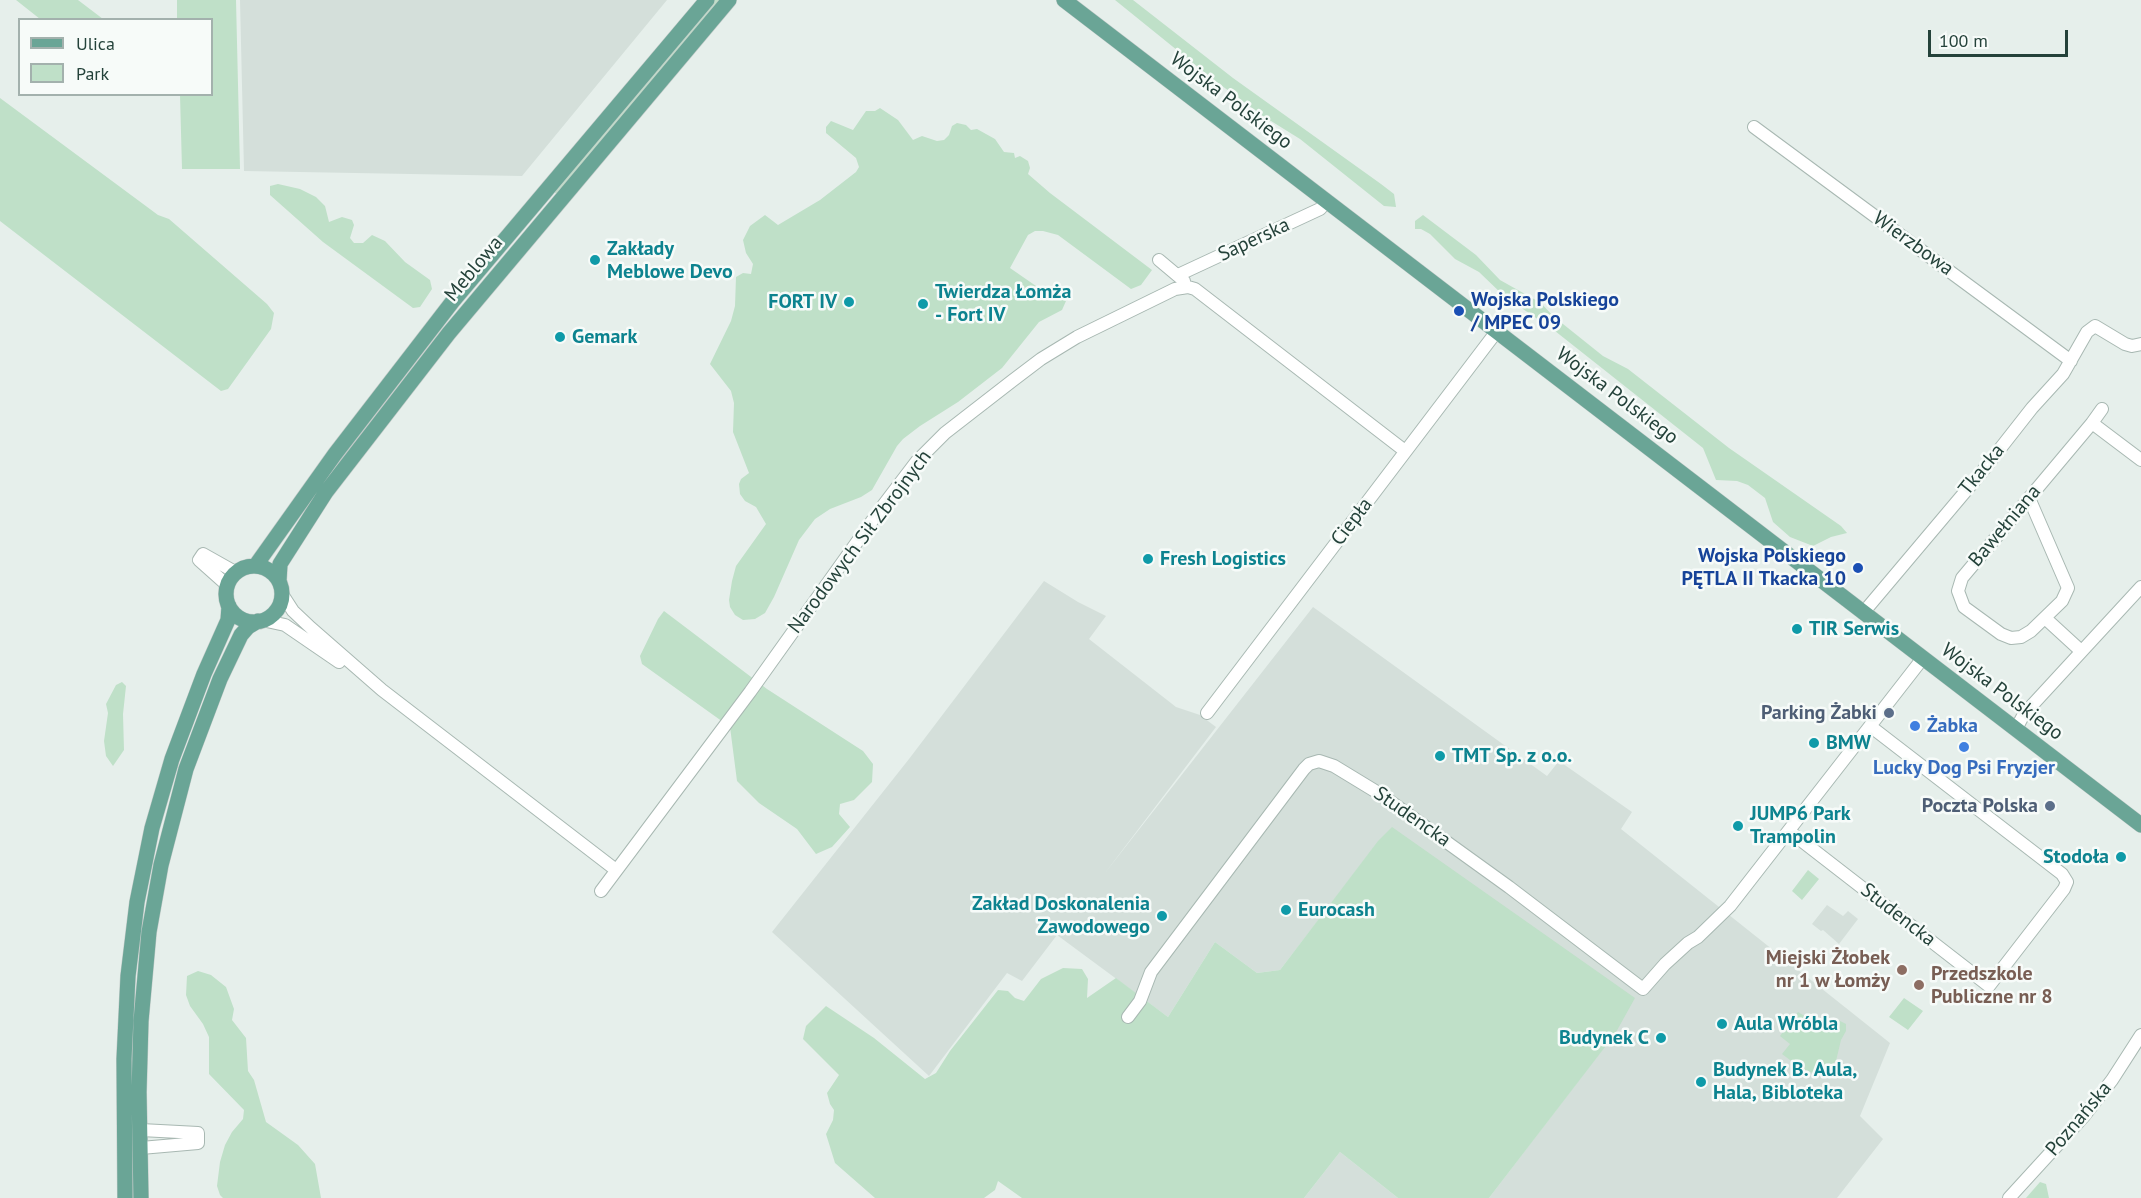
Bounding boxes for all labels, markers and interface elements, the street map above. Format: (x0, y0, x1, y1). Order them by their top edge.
legend (18, 18, 213, 96)
scale bar (1931, 18, 2070, 56)
text: 100 m (1939, 29, 1988, 52)
text: Ulica (76, 32, 115, 55)
street label: Wojska Polskiego (1165, 47, 1297, 155)
text: Park (76, 62, 109, 85)
street label: Wierzbowa (1868, 207, 1958, 281)
street label: Saperska (1214, 213, 1294, 267)
street label: Meblowa (440, 232, 508, 306)
place label: Zakłady Meblowe Devo (607, 237, 733, 284)
marker: Zakłady Meblowe Devo (588, 253, 602, 267)
place label: Twierdza Łomża - Fort IV (935, 280, 1071, 327)
place label: Wojska Polskiego / MPEC 09 (1471, 288, 1619, 335)
place label: FORT IV (768, 290, 837, 314)
marker: FORT IV (842, 295, 856, 309)
marker: Twierdza Łomża - Fort IV (916, 297, 930, 311)
marker: Wojska Polskiego / MPEC 09 (1452, 304, 1466, 318)
place label: Gemark (572, 325, 637, 349)
marker: Gemark (553, 330, 567, 344)
street label: Wojska Polskiego (1551, 342, 1683, 450)
street label: Tkacka (1954, 439, 2010, 501)
street label: Narodowych Sił Zbrojnych (783, 446, 937, 638)
street label: Bawełniana (1964, 480, 2046, 572)
street label: Ciepła (1326, 493, 1378, 551)
place label: Wojska Polskiego PĘTLA II Tkacka 10 (1681, 544, 1846, 591)
place label: Fresh Logistics (1160, 547, 1286, 571)
marker: Fresh Logistics (1141, 552, 1155, 566)
marker: Wojska Polskiego PĘTLA II Tkacka 10 (1851, 561, 1865, 575)
place label: TIR Serwis (1809, 617, 1899, 641)
marker: TIR Serwis (1790, 622, 1804, 636)
street label: Wojska Polskiego (1936, 638, 2068, 746)
place label: Parking Żabki (1761, 701, 1877, 725)
marker: Parking Żabki (1882, 706, 1896, 720)
place label: Żabka (1927, 714, 1978, 738)
marker: Żabka (1908, 719, 1922, 733)
place label: BMW (1826, 731, 1871, 755)
marker: BMW (1807, 736, 1821, 750)
marker: Lucky Dog Psi Fryzjer (1957, 740, 1971, 754)
place label: TMT Sp. z o.o. (1452, 744, 1572, 768)
marker: TMT Sp. z o.o. (1433, 749, 1447, 763)
place label: Lucky Dog Psi Fryzjer (1873, 756, 2055, 780)
street label: Studencka (1369, 782, 1455, 852)
place label: Poczta Polska (1922, 794, 2038, 818)
marker: Poczta Polska (2043, 799, 2057, 813)
place label: JUMP6 Park Trampolin (1750, 802, 1851, 849)
marker: JUMP6 Park Trampolin (1731, 819, 1745, 833)
place label: Stodoła (2043, 845, 2109, 869)
marker: Stodoła (2114, 850, 2128, 864)
street label: Studencka (1856, 878, 1940, 952)
place label: Zakład Doskonalenia Zawodowego (972, 892, 1150, 939)
place label: Eurocash (1298, 898, 1375, 922)
marker: Eurocash (1279, 903, 1293, 917)
marker: Zakład Doskonalenia Zawodowego (1155, 909, 1169, 923)
place label: Miejski Żłobek nr 1 w Łomży (1766, 946, 1890, 993)
place label: Przedszkole Publiczne nr 8 (1931, 962, 2053, 1009)
marker: Miejski Żłobek nr 1 w Łomży (1895, 963, 1909, 977)
marker: Przedszkole Publiczne nr 8 (1912, 978, 1926, 992)
place label: Aula Wróbla (1734, 1012, 1838, 1036)
marker: Aula Wróbla (1715, 1017, 1729, 1031)
place label: Budynek C (1559, 1026, 1649, 1050)
marker: Budynek C (1654, 1031, 1668, 1045)
place label: Budynek B. Aula, Hala, Bibloteka (1713, 1058, 1857, 1105)
marker: Budynek B. Aula, Hala, Bibloteka (1694, 1075, 1708, 1089)
street label: Poznańska (2041, 1077, 2117, 1161)

